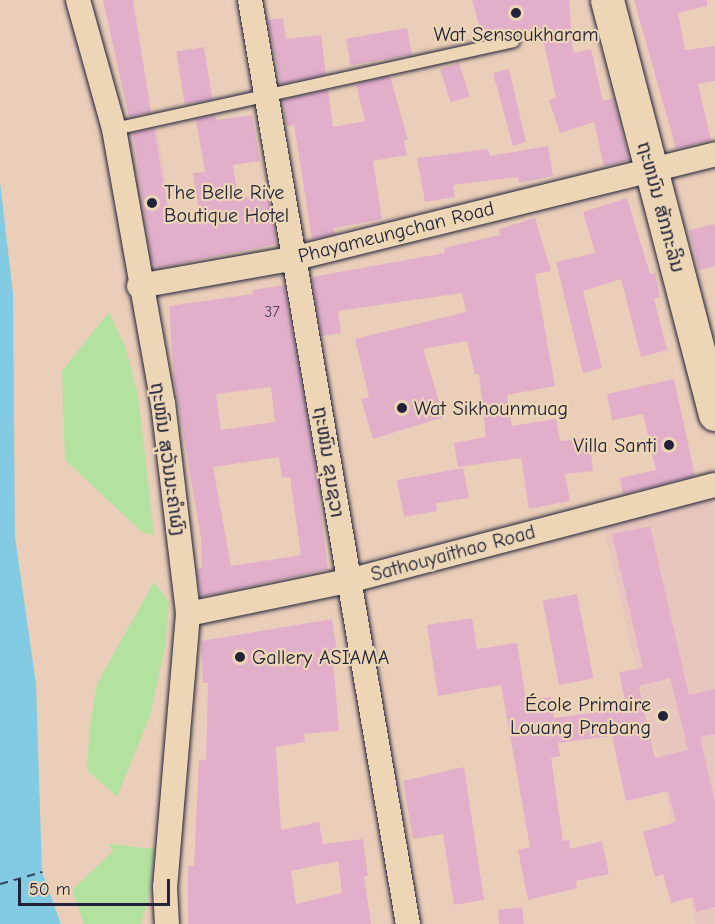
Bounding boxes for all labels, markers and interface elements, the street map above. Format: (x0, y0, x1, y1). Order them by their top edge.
marker: Wat Sensoukharam (509, 6, 523, 20)
place label: Wat Sensoukharam (433, 22, 599, 46)
street label: ຖະຫນົນ ສັກກະລິນ (632, 139, 690, 275)
place label: The Belle Rive Boutique Hotel (164, 180, 289, 227)
marker: The Belle Rive Boutique Hotel (145, 196, 159, 210)
street label: Phayameungchan Road (295, 196, 497, 268)
house number: 37 (264, 302, 280, 322)
street label: ຖະໜົນ ສຸວັນນະຄໍາຜົງ (145, 380, 191, 538)
place label: Wat Sikhounmuag (414, 396, 568, 420)
marker: Wat Sikhounmuag (395, 401, 409, 415)
street label: ຖະໜົນ ຂຸນຊວາ (308, 405, 350, 519)
place label: Villa Santi (573, 433, 657, 457)
marker: Villa Santi (662, 438, 676, 452)
street label: Sathouyaithao Road (368, 519, 538, 587)
place label: Gallery ASIAMA (252, 645, 389, 669)
marker: Gallery ASIAMA (233, 650, 247, 664)
place label: École Primaire Louang Prabang (510, 692, 651, 739)
marker: École Primaire Louang Prabang (656, 709, 670, 723)
scale bar (21, 867, 172, 905)
text: 50 m (29, 879, 71, 900)

